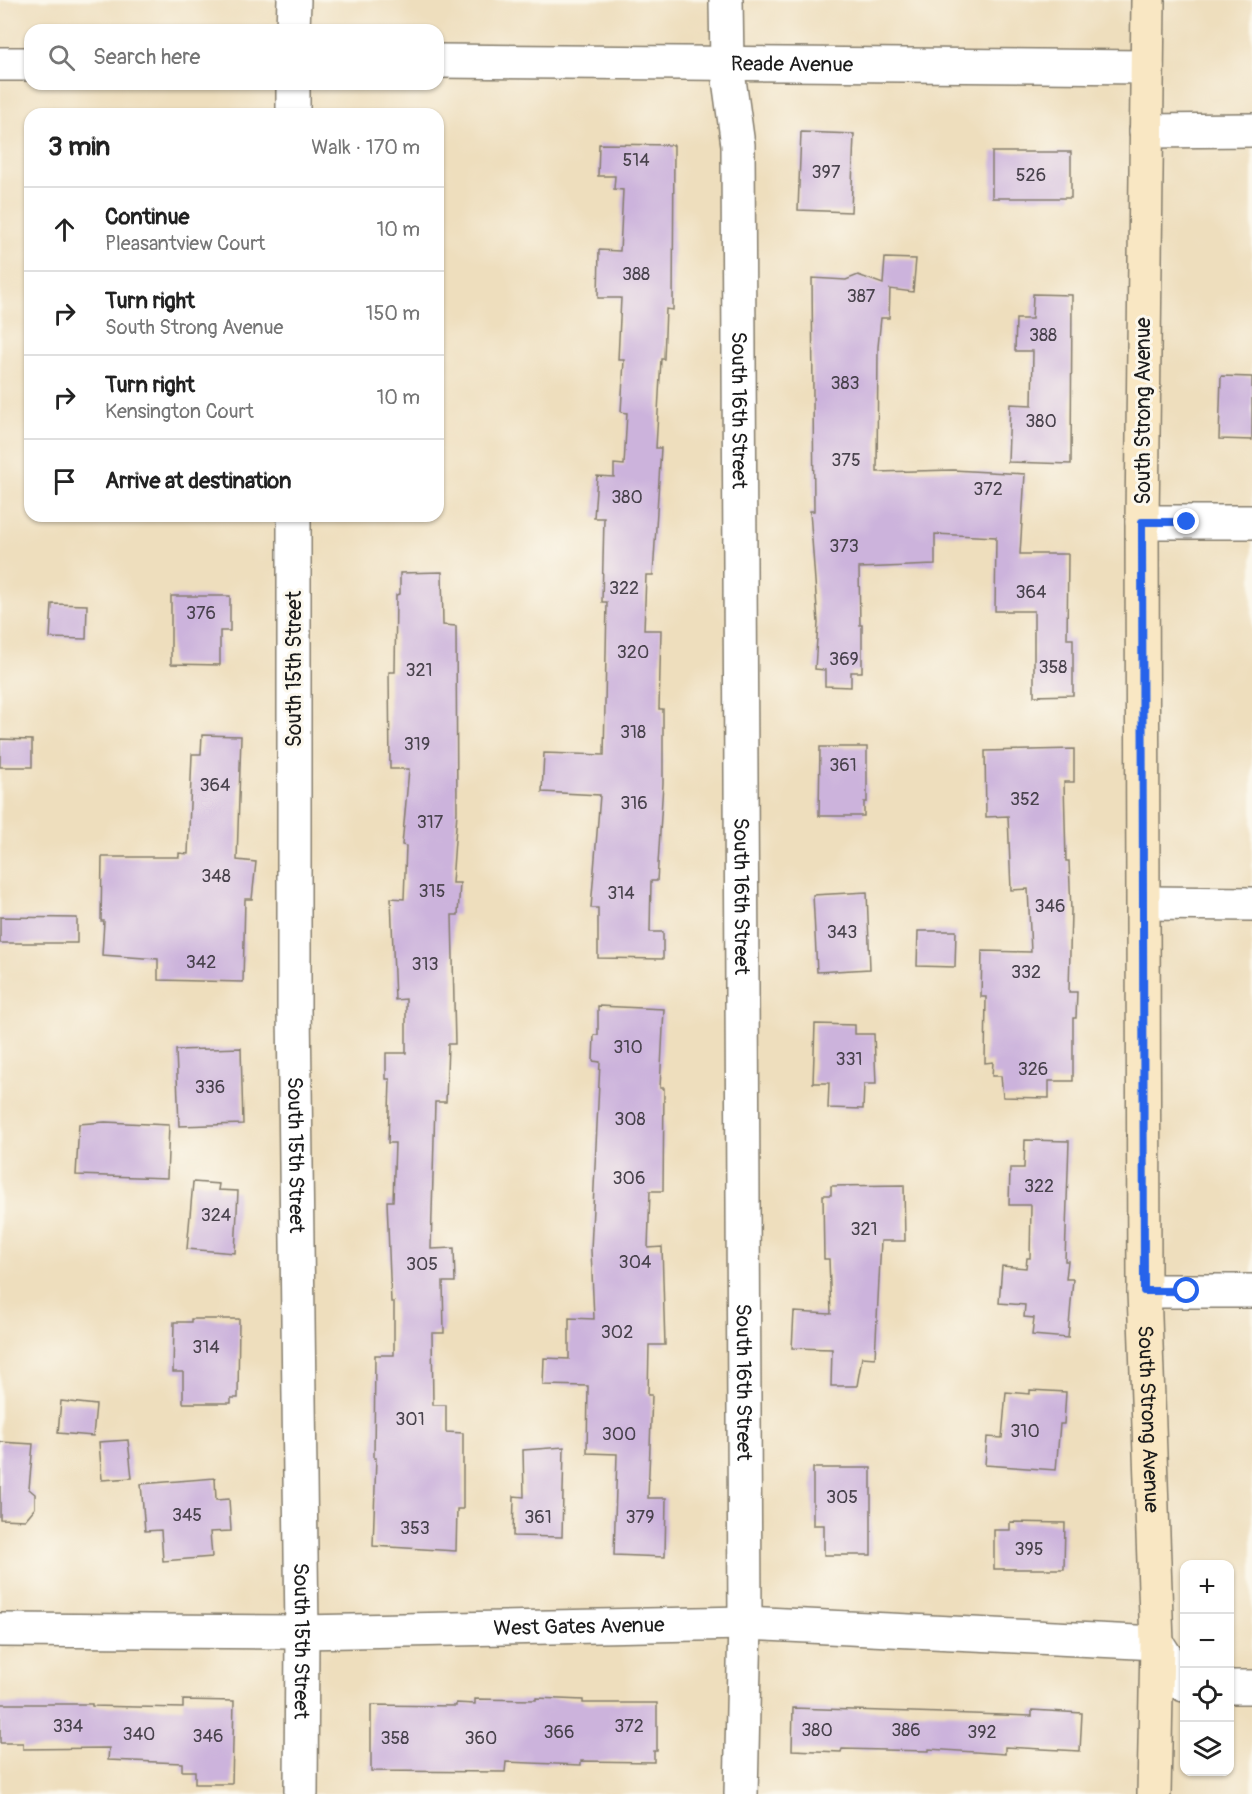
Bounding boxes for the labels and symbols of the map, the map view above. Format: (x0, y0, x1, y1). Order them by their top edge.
street label: Reade Avenue (731, 50, 854, 79)
house number: 514 (622, 149, 650, 172)
house number: 397 (812, 161, 841, 184)
house number: 526 (1016, 164, 1046, 187)
house number: 388 (622, 263, 650, 286)
house number: 387 (847, 285, 876, 308)
street label: South Strong Avenue (1130, 317, 1157, 505)
house number: 388 (1029, 324, 1057, 347)
street label: South 16th Street (725, 332, 753, 489)
house number: 383 (830, 372, 860, 395)
house number: 380 (1025, 410, 1057, 433)
house number: 375 (831, 449, 861, 472)
house number: 372 (973, 478, 1003, 501)
house number: 380 (611, 486, 643, 509)
route end (1173, 508, 1199, 534)
house number: 373 (829, 535, 859, 558)
house number: 322 (609, 577, 639, 600)
house number: 364 (1016, 581, 1047, 604)
street label: South 15th Street (281, 590, 308, 747)
house number: 376 (186, 602, 216, 625)
house number: 320 (617, 641, 649, 664)
house number: 369 (829, 648, 859, 671)
house number: 358 (1039, 656, 1067, 679)
house number: 321 (405, 659, 433, 682)
house number: 318 (620, 721, 646, 744)
house number: 319 (404, 733, 430, 756)
house number: 361 (829, 754, 857, 777)
house number: 364 (200, 774, 231, 797)
house number: 352 (1010, 788, 1040, 811)
house number: 316 (620, 792, 648, 815)
house number: 317 (417, 811, 444, 834)
street label: South 16th Street (727, 818, 755, 975)
house number: 348 (201, 865, 231, 888)
house number: 315 (419, 880, 445, 903)
house number: 314 (607, 882, 635, 905)
house number: 346 (1035, 895, 1065, 918)
house number: 343 (827, 921, 857, 944)
house number: 342 (186, 951, 216, 974)
house number: 313 (411, 953, 439, 976)
house number: 332 (1011, 961, 1041, 984)
house number: 310 (613, 1036, 643, 1059)
house number: 331 (835, 1048, 863, 1071)
house number: 326 (1018, 1058, 1048, 1081)
house number: 336 (195, 1076, 225, 1099)
street label: South 15th Street (281, 1077, 310, 1234)
house number: 308 (614, 1108, 646, 1131)
house number: 306 (613, 1167, 645, 1190)
house number: 322 (1024, 1175, 1054, 1198)
house number: 324 (201, 1204, 232, 1227)
house number: 321 (850, 1218, 878, 1241)
house number: 304 (619, 1251, 652, 1274)
house number: 305 (406, 1253, 438, 1276)
route start (1173, 1277, 1199, 1303)
street label: South 16th Street (729, 1304, 757, 1461)
house number: 302 (601, 1321, 633, 1344)
street label: South Strong Avenue (1131, 1325, 1165, 1514)
house number: 314 (192, 1336, 220, 1359)
house number: 301 (395, 1408, 425, 1431)
house number: 310 (1010, 1420, 1040, 1443)
house number: 300 (602, 1423, 636, 1446)
house number: 305 (826, 1486, 858, 1509)
house number: 345 (172, 1504, 202, 1527)
house number: 361 (524, 1506, 552, 1529)
house number: 379 (626, 1506, 654, 1529)
house number: 353 (400, 1517, 430, 1540)
house number: 395 (1014, 1538, 1044, 1561)
street label: South 15th Street (287, 1563, 315, 1720)
street label: West Gates Avenue (493, 1612, 665, 1642)
house number: 334 (53, 1715, 84, 1738)
house number: 372 (614, 1715, 644, 1738)
house number: 380 (801, 1719, 833, 1742)
house number: 386 (891, 1719, 921, 1742)
house number: 366 (544, 1721, 575, 1744)
house number: 392 (967, 1721, 997, 1744)
house number: 340 (123, 1723, 155, 1746)
house number: 346 (193, 1725, 223, 1748)
house number: 358 (381, 1727, 409, 1750)
house number: 360 (465, 1727, 497, 1750)

